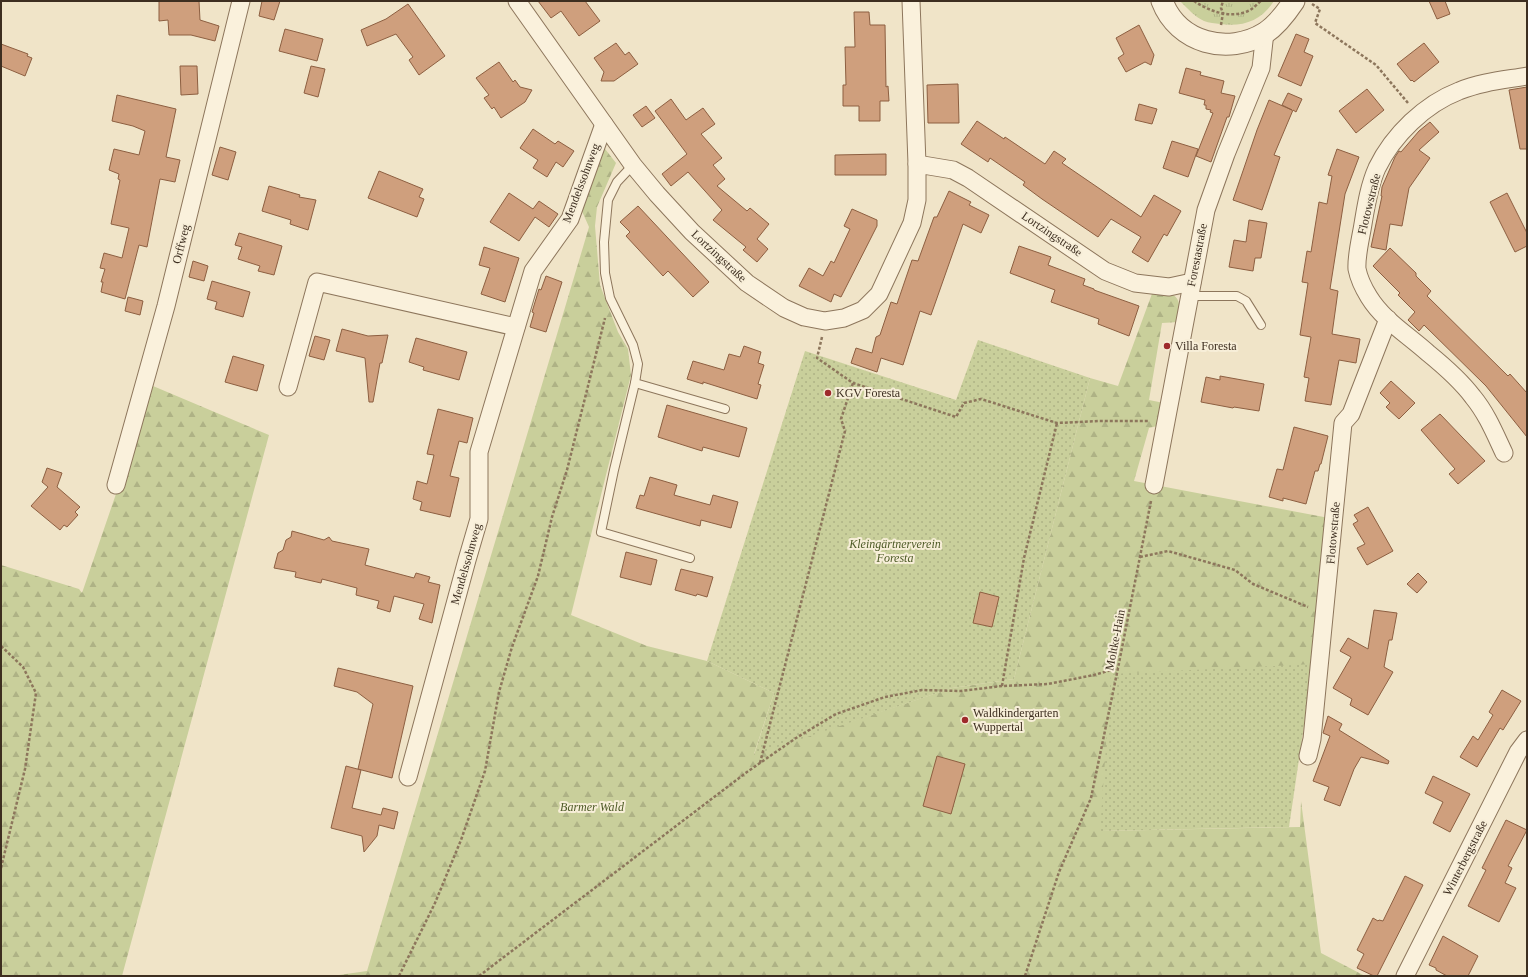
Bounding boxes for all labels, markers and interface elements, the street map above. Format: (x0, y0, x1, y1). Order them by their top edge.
street label: Mendelssohnweg (559, 141, 603, 225)
street label: Flotowstraße (1355, 172, 1383, 236)
street label: Lortzingstraße (1019, 209, 1085, 259)
street label: Forestastraße (1184, 222, 1210, 288)
street label: Orffweg (169, 223, 193, 265)
street label: Lortzingstraße (689, 227, 749, 285)
place label: Villa Foresta (1175, 339, 1237, 353)
marker: Villa Foresta (1162, 341, 1172, 351)
place label: KGV Foresta (836, 386, 901, 400)
marker: KGV Foresta (823, 388, 833, 398)
street label: Flotowstraße (1323, 501, 1343, 565)
street label: Mendelssohnweg (448, 522, 484, 606)
park label: Kleingärtnerverein Foresta (848, 537, 941, 565)
street label: Moltke-Hain (1102, 608, 1128, 672)
place label: Waldkindergarten Wuppertal (973, 706, 1058, 734)
marker: Waldkindergarten Wuppertal (960, 715, 970, 725)
park label: Barmer Wald (560, 800, 625, 814)
street label: Winterbergstraße (1440, 818, 1490, 898)

